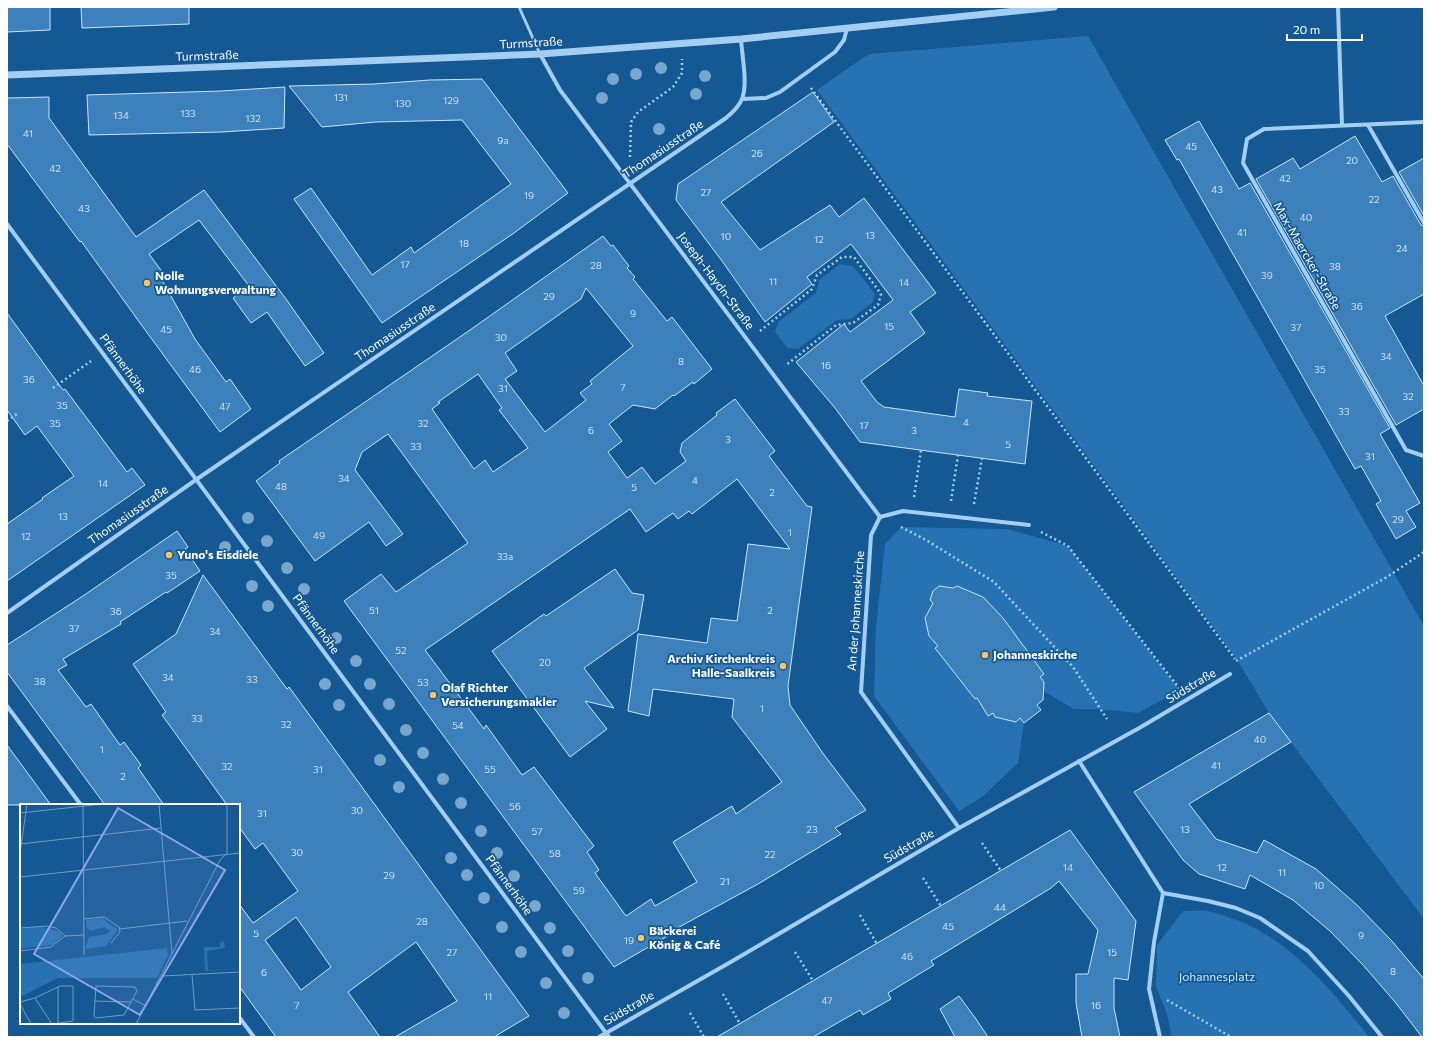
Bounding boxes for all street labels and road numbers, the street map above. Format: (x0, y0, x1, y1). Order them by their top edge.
street label: Turmstraße (499, 33, 563, 51)
street label: Turmstraße (175, 47, 239, 63)
street label: Thomasiusstraße (620, 116, 705, 180)
street label: Max-Maercker-Straße (1271, 199, 1344, 312)
street label: Joseph-Haydn-Straße (675, 229, 758, 332)
street label: Thomasiusstraße (352, 299, 437, 363)
street label: Pfännerhöhe (97, 331, 150, 396)
street label: Thomasiusstraße (85, 481, 170, 547)
street label: An der Johanneskirche (844, 550, 867, 672)
street label: Pfännerhöhe (290, 591, 343, 656)
street label: Südstraße (1163, 665, 1218, 705)
street label: Südstraße (881, 825, 936, 865)
street label: Pfännerhöhe (483, 852, 536, 917)
street label: Südstraße (601, 987, 656, 1027)

